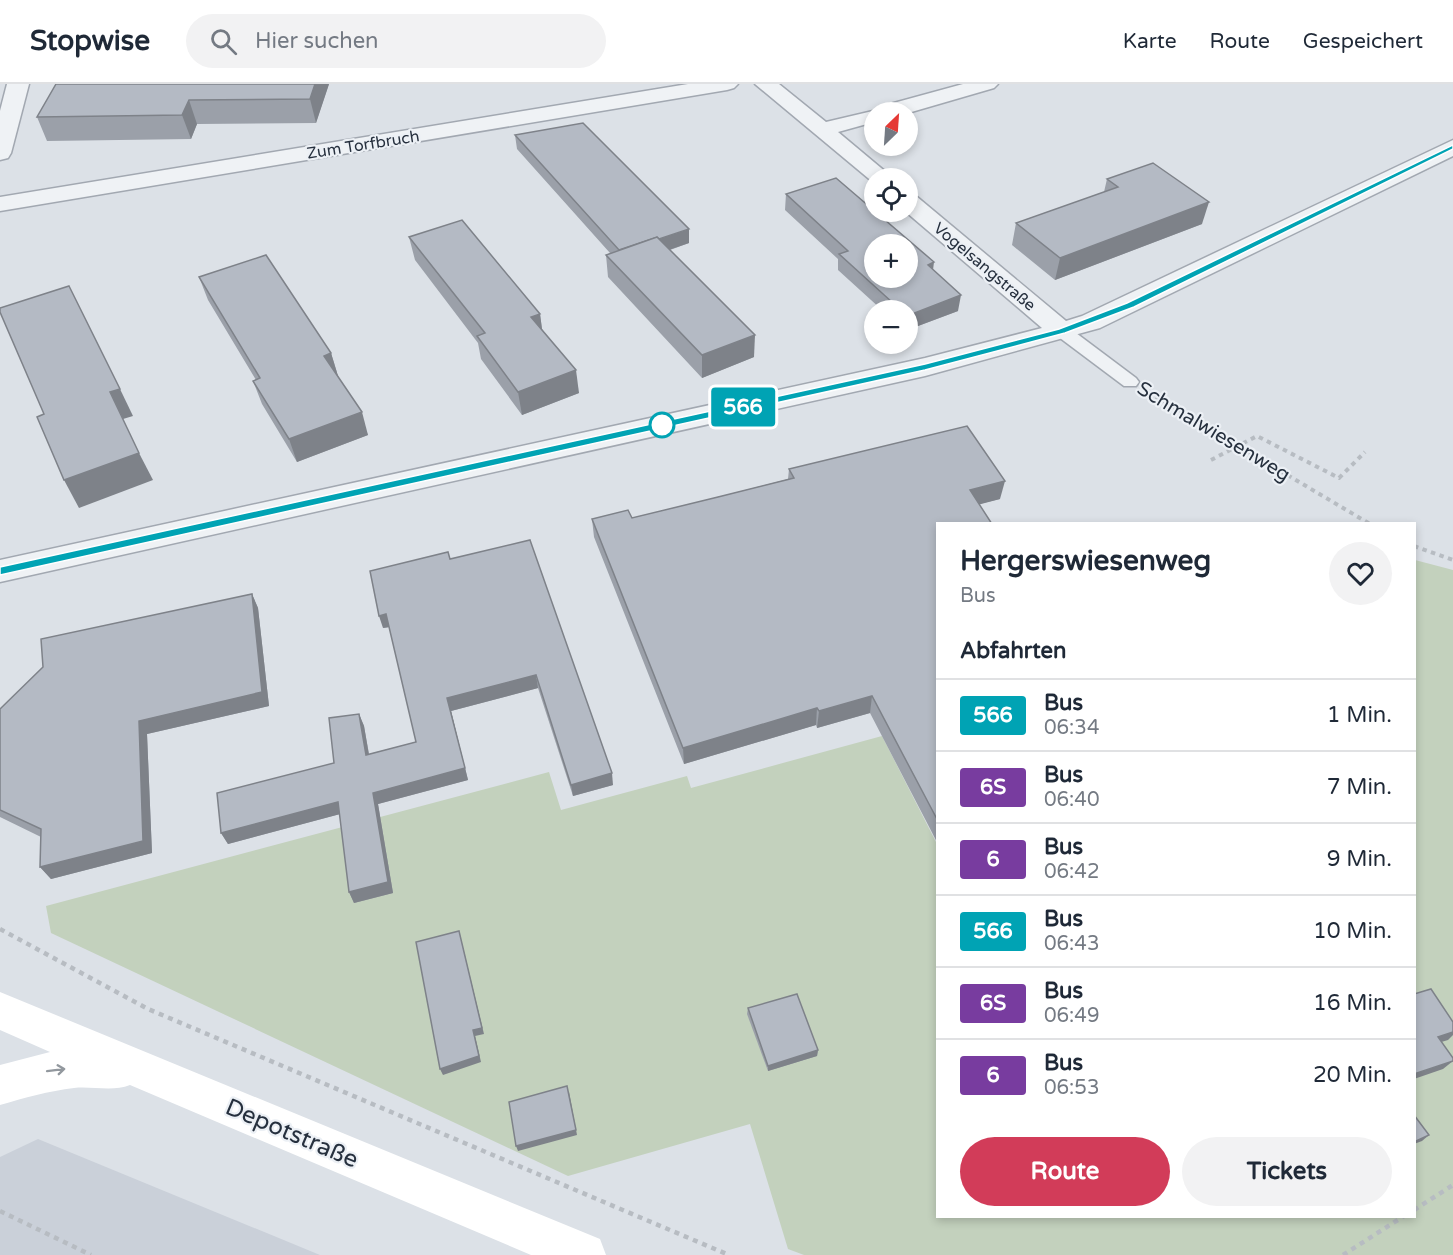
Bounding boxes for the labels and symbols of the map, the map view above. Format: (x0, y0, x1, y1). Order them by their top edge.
north arrow (864, 102, 918, 156)
street label: Zum Torfbruch (305, 126, 421, 164)
street label: Vogelsangstraße (929, 218, 1040, 315)
street label: Schmalwiesenweg (1133, 377, 1294, 487)
line badge: 566 (708, 388, 777, 426)
unlabelled marker (649, 412, 675, 438)
one-way arrow (46, 1064, 66, 1075)
street label: Depotstraße (221, 1092, 363, 1174)

